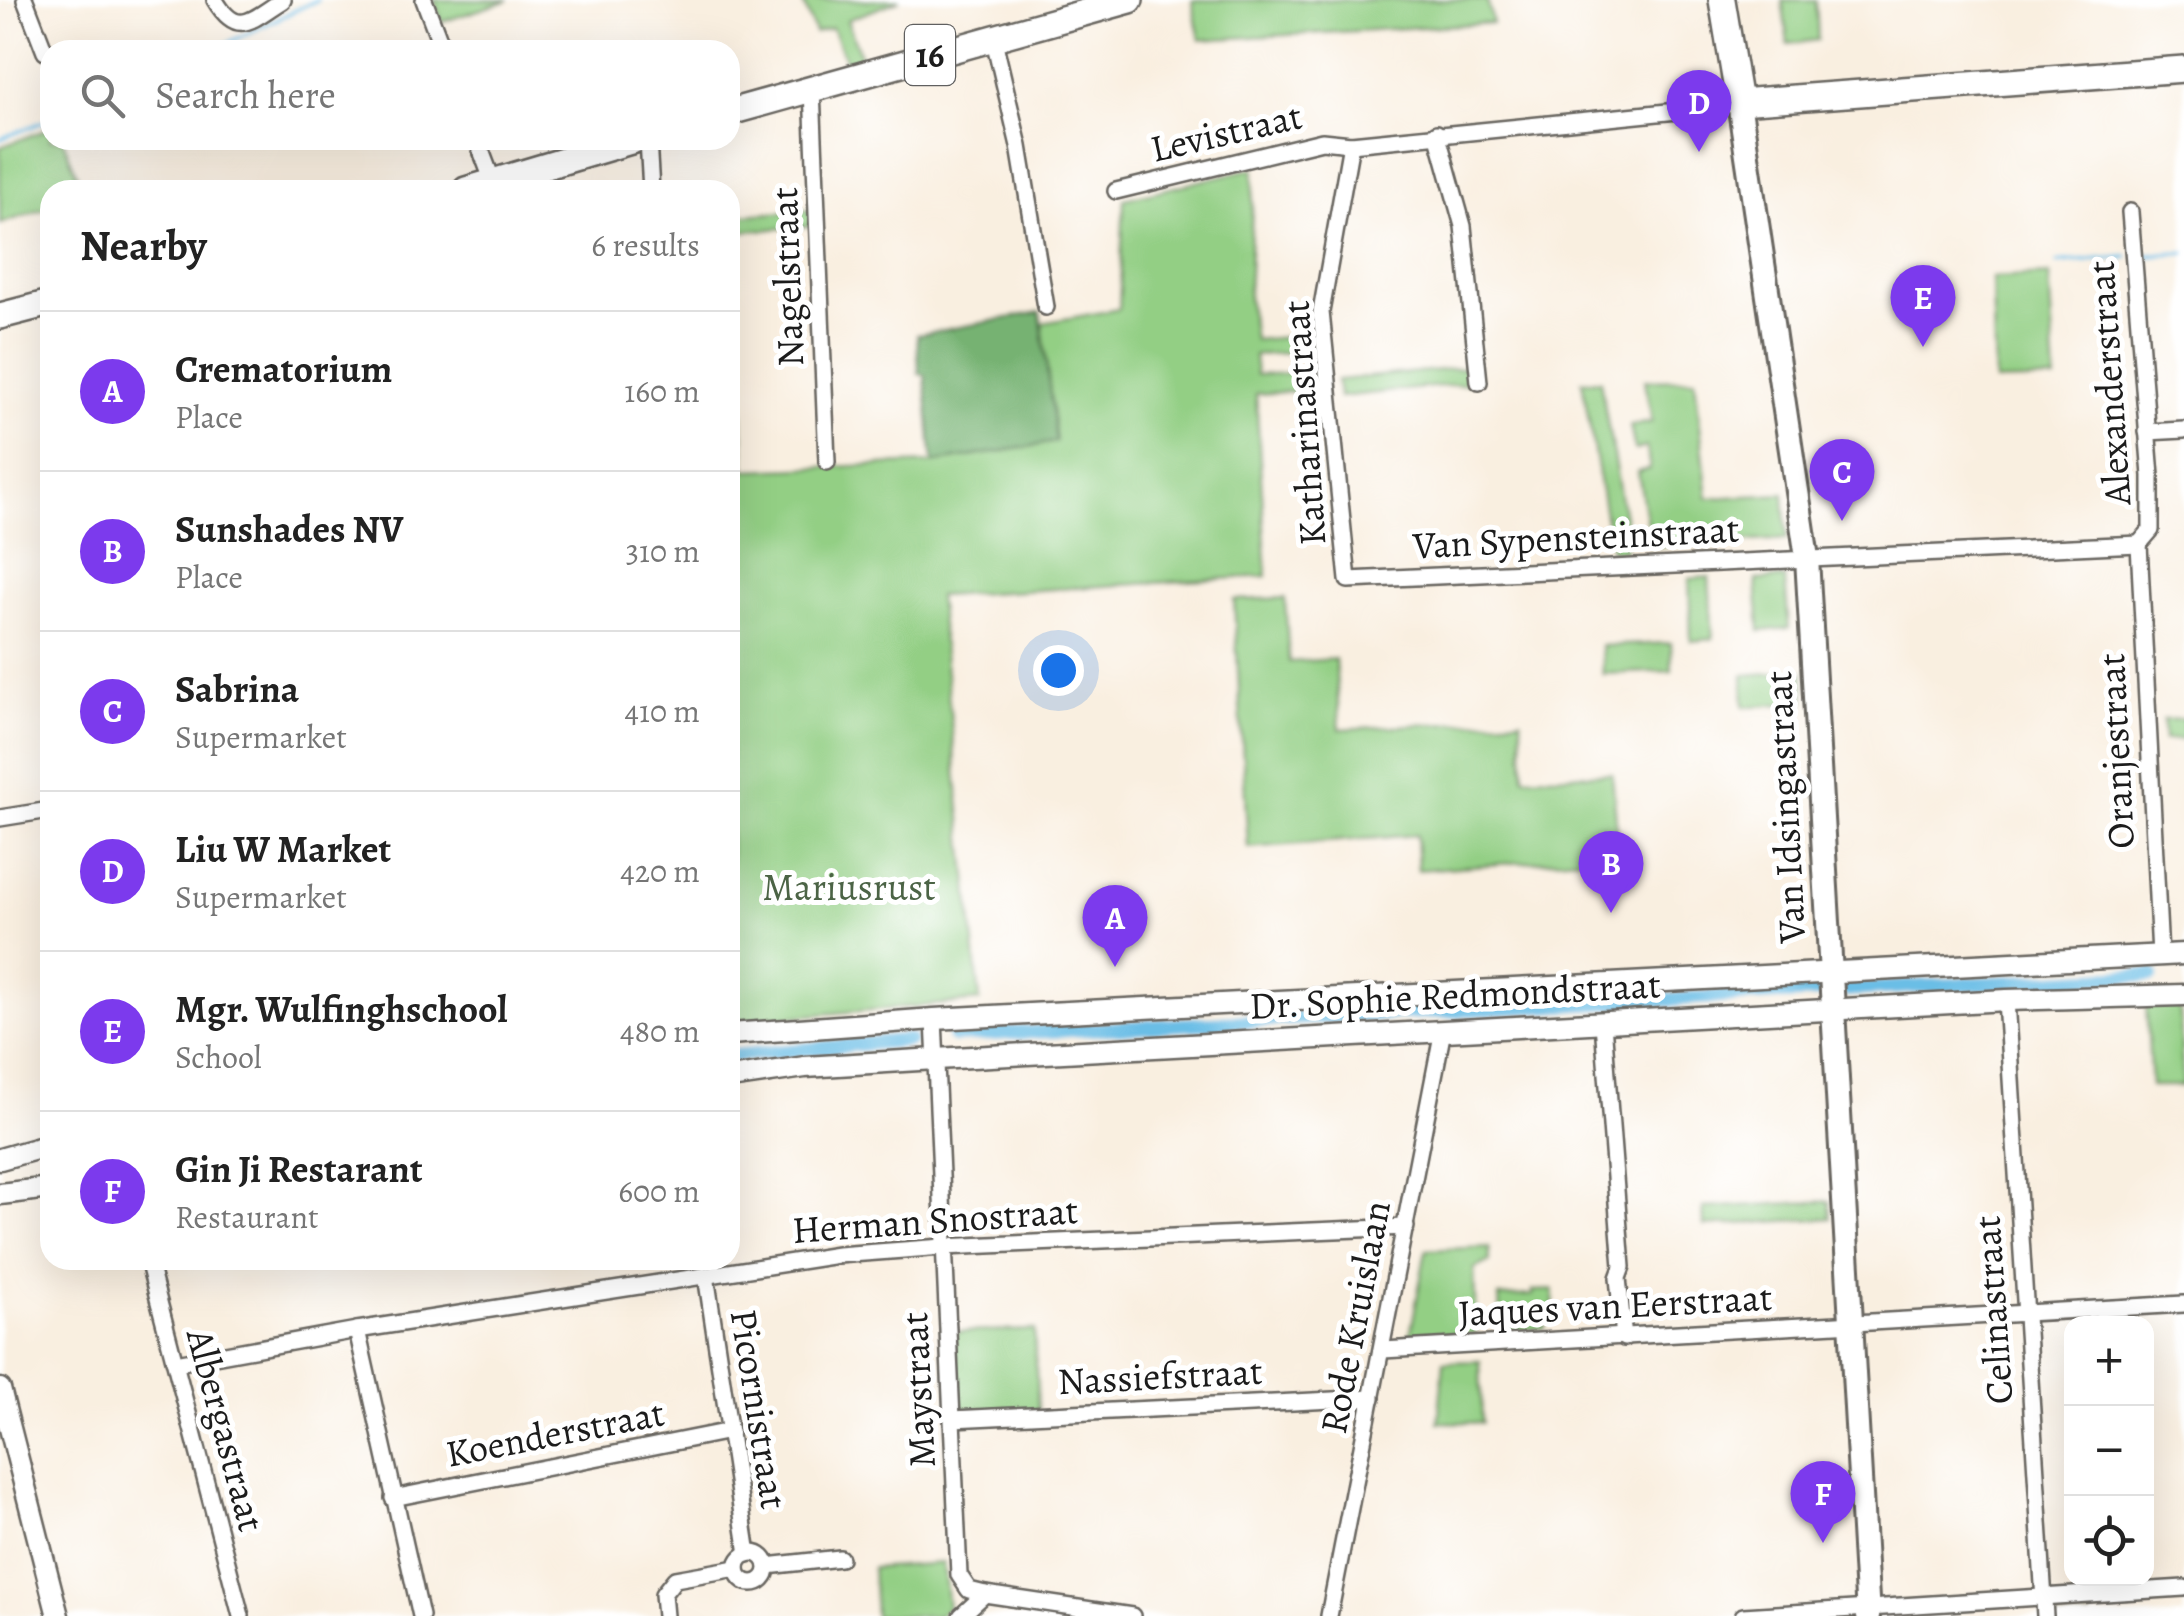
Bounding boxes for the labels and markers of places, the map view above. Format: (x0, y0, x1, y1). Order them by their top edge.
pin: D (1666, 70, 1732, 152)
pin: E (1890, 264, 1956, 347)
pin: C (1810, 438, 1874, 521)
pin: B (1578, 830, 1644, 913)
pin: A (1082, 884, 1148, 967)
pin: F (1790, 1460, 1856, 1543)

